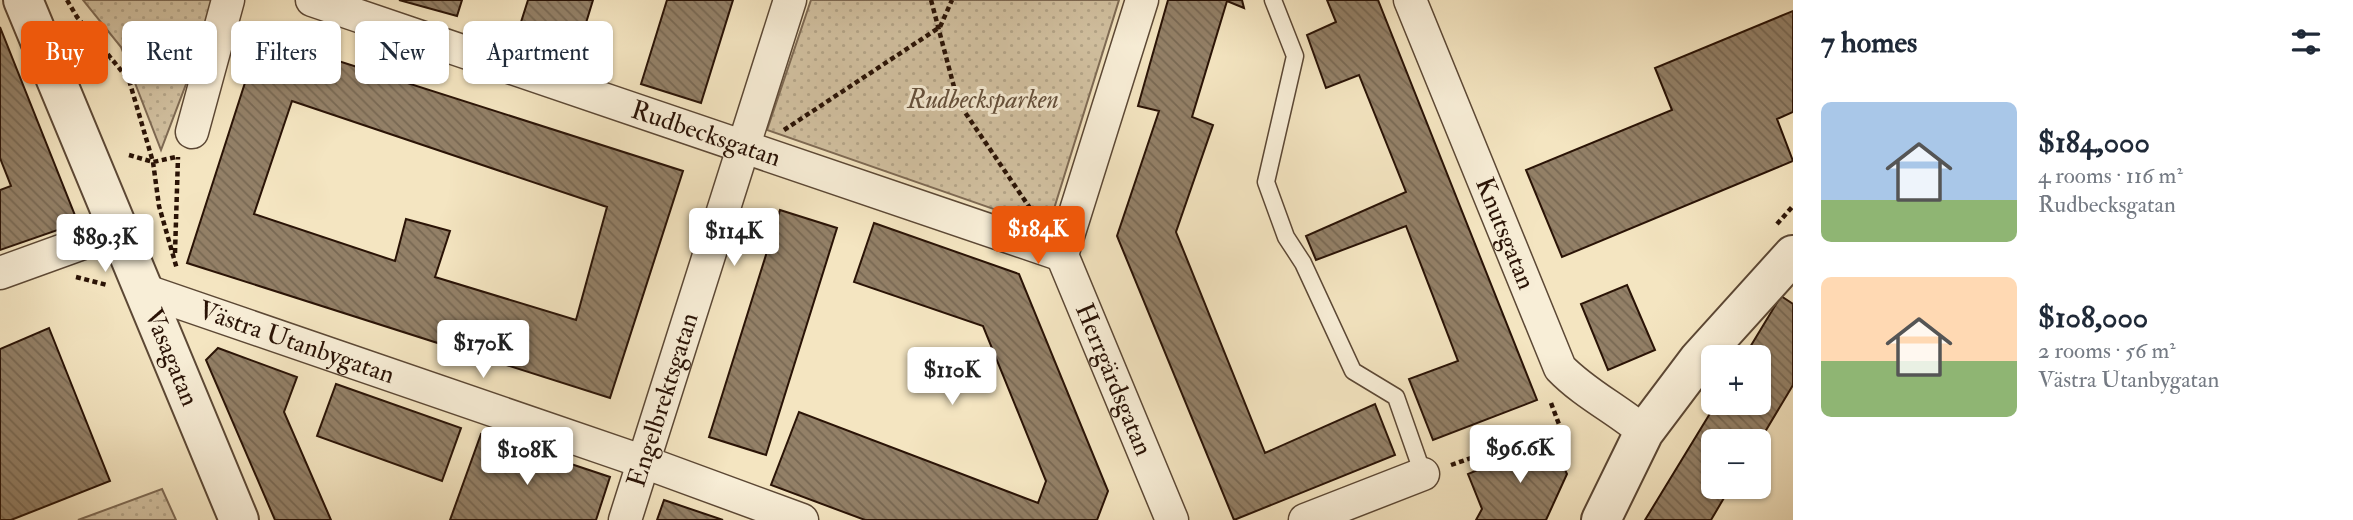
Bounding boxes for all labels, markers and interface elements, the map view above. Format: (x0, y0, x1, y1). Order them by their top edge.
chip: Buy (21, 21, 108, 84)
chip: Rent (122, 21, 217, 84)
chip: Filters (231, 21, 341, 84)
chip: New (355, 21, 449, 84)
chip: Apartment (463, 21, 613, 84)
icon: filters (2287, 23, 2325, 61)
text: 7 homes (1821, 24, 1917, 61)
park label: Rudbecksparken (906, 84, 1059, 116)
street label: Rudbecksgatan (627, 94, 785, 174)
text: $184,000 (2038, 124, 2150, 161)
icon: home (1877, 130, 1961, 214)
text: 4 rooms · 116 m² (2038, 161, 2183, 190)
street label: Knutsgatan (1468, 173, 1542, 294)
text: Rudbecksgatan (2038, 190, 2176, 219)
pin: $184K (989, 206, 1087, 266)
pin: $114K (685, 208, 783, 268)
text: $184K (1008, 214, 1068, 243)
pin: $89.3K (48, 215, 162, 274)
text: $114K (705, 216, 763, 245)
text: $89.3K (73, 222, 137, 251)
street label: Västra Utanbygatan (194, 294, 399, 391)
street label: Herrgärdsgatan (1068, 298, 1159, 460)
text: $108,000 (2038, 299, 2148, 336)
street label: Vasagatan (137, 304, 206, 411)
icon: home (1877, 305, 1961, 389)
street label: Engelbrektsgatan (620, 309, 706, 491)
pin: $170K (434, 320, 532, 380)
text: $170K (453, 328, 513, 357)
text: 2 rooms · 56 m² (2038, 336, 2176, 365)
map controls (1701, 345, 1771, 499)
button: + (1701, 345, 1771, 415)
pin: $110K (903, 348, 1001, 407)
text: $110K (923, 355, 981, 384)
text: Västra Utanbygatan (2038, 365, 2219, 394)
pin: $96.6K (1463, 426, 1577, 485)
pin: $108K (478, 428, 576, 487)
button: − (1701, 429, 1771, 499)
text: $96.6K (1486, 433, 1554, 462)
text: $108K (497, 435, 557, 464)

